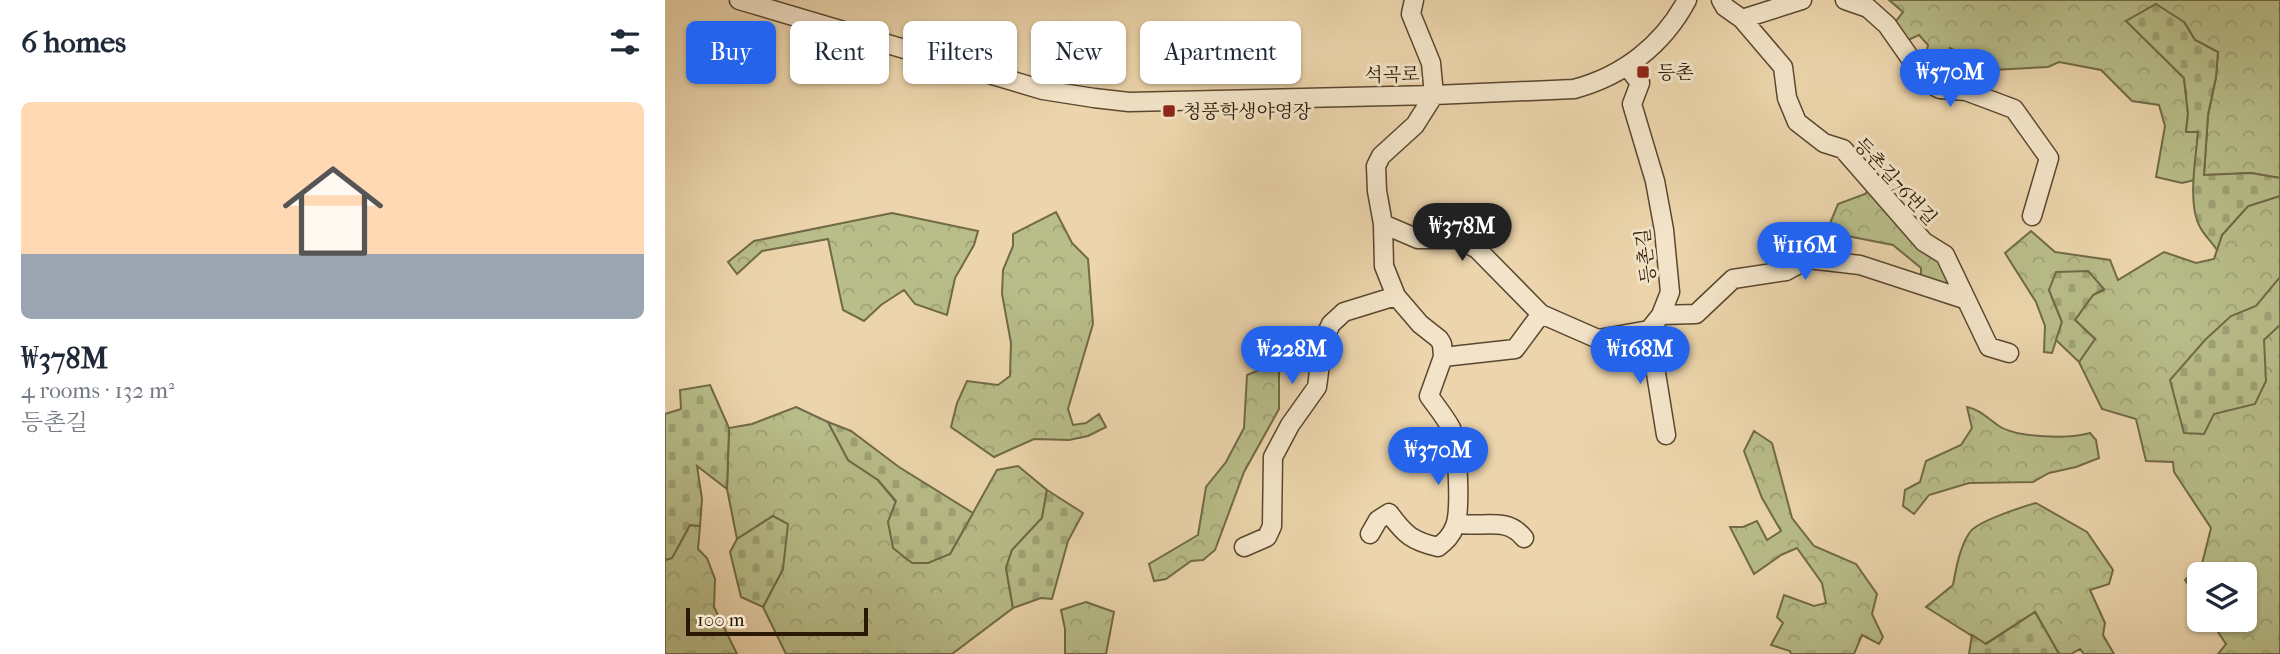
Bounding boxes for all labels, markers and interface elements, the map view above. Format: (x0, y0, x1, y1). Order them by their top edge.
chip: Buy (686, 21, 776, 84)
chip: Rent (790, 21, 889, 84)
chip: Filters (903, 21, 1017, 84)
chip: New (1031, 21, 1126, 84)
chip: Apartment (1140, 21, 1301, 84)
icon: filters (606, 23, 644, 61)
text: 6 homes (21, 25, 126, 60)
pin: ₩570M (1901, 50, 1999, 109)
text: ₩570M (1916, 58, 1984, 85)
place label: 등촌 (1657, 62, 1694, 84)
street label: 석곡로 (1364, 64, 1420, 86)
marker: 등촌 (1635, 64, 1651, 80)
place label: 청풍학생야영장 (1183, 101, 1312, 123)
marker: 청풍학생야영장 (1161, 103, 1177, 119)
street label: 등촌길76번길 (1849, 134, 1941, 230)
icon: home (270, 148, 396, 274)
pin: ₩378M (1413, 204, 1511, 263)
text: ₩378M (1429, 212, 1495, 239)
pin: ₩116M (1756, 222, 1854, 282)
street label: 등촌길 (1632, 227, 1660, 285)
text: ₩116M (1773, 231, 1837, 258)
pin: ₩228M (1243, 326, 1341, 386)
pin: ₩168M (1591, 326, 1689, 386)
text: ₩228M (1257, 335, 1327, 362)
text: ₩168M (1607, 335, 1673, 362)
text: ₩378M (21, 341, 108, 376)
text: 4 rooms · 132 m² (21, 377, 175, 404)
text: 등촌길 (21, 409, 88, 436)
pin: ₩370M (1389, 428, 1487, 487)
text: ₩370M (1404, 436, 1472, 463)
map controls (2187, 562, 2257, 632)
button: layers (2187, 562, 2257, 632)
scale bar (686, 605, 868, 637)
text: 100 m (697, 609, 745, 631)

